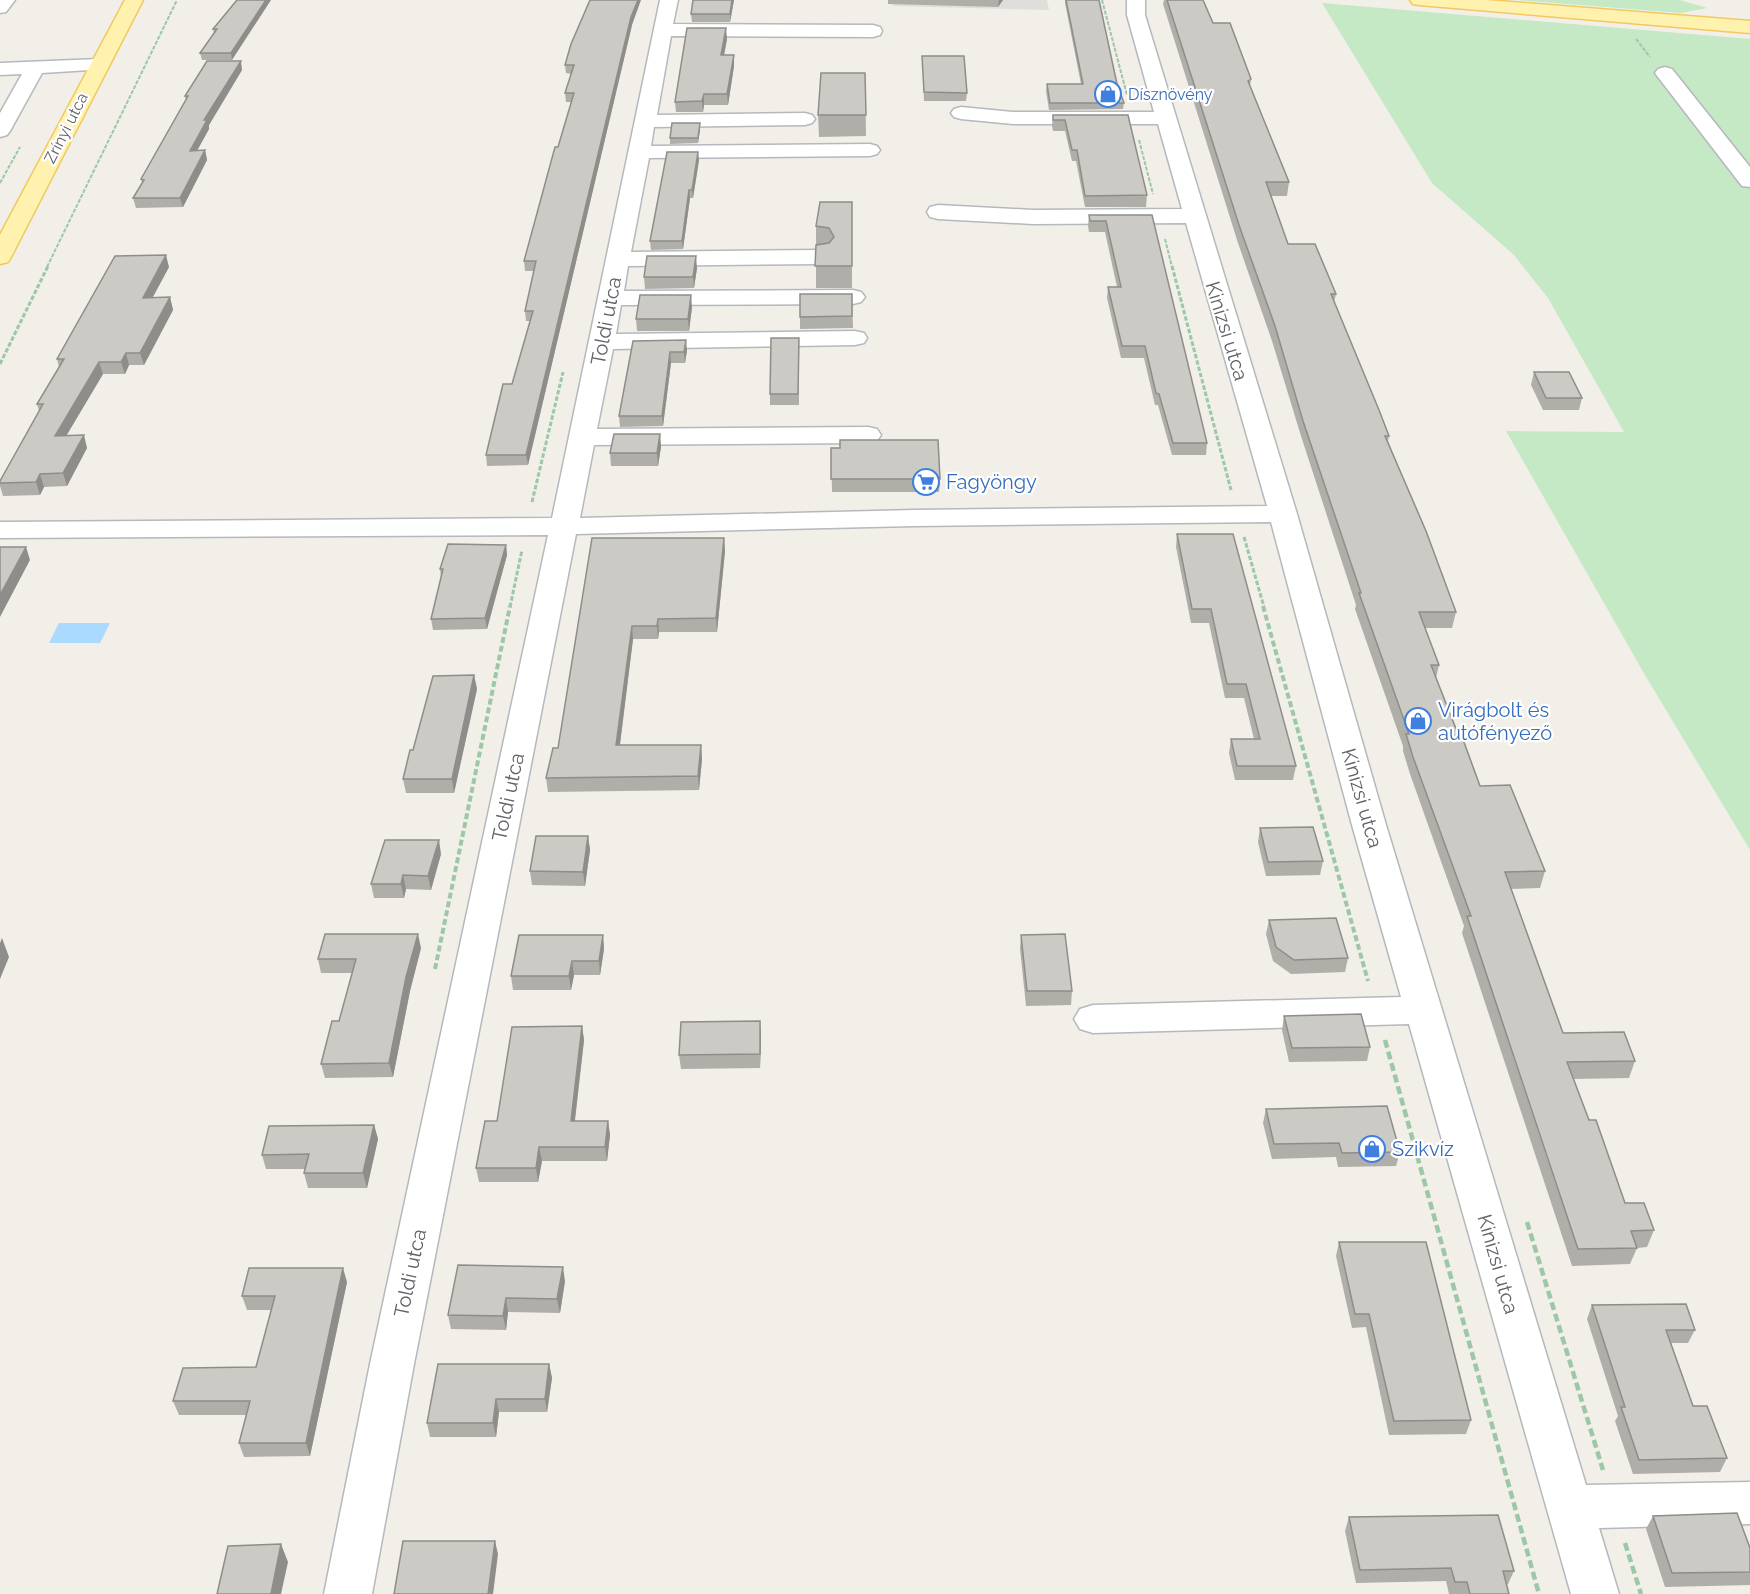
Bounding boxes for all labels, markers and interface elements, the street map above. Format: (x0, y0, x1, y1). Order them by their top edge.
shop icon: Dísznövény (1093, 79, 1123, 109)
place label: Dísznövény (1128, 85, 1213, 104)
street label: Zrínyi utca (40, 90, 92, 166)
street label: Toldi utca (586, 275, 626, 367)
street label: Kinizsi utca (1201, 278, 1253, 384)
supermarket icon: Fagyöngy (911, 467, 941, 497)
place label: Fagyöngy (946, 470, 1037, 494)
place label: Virágbolt és autófényező (1438, 698, 1552, 745)
shop icon: Virágbolt és autófényező (1403, 706, 1433, 736)
street label: Kinizsi utca (1336, 745, 1388, 851)
street label: Toldi utca (487, 751, 529, 843)
shop icon: Szikvíz (1357, 1134, 1387, 1164)
place label: Szikvíz (1392, 1137, 1454, 1161)
street label: Kinizsi utca (1472, 1211, 1524, 1317)
street label: Toldi utca (389, 1227, 431, 1319)

